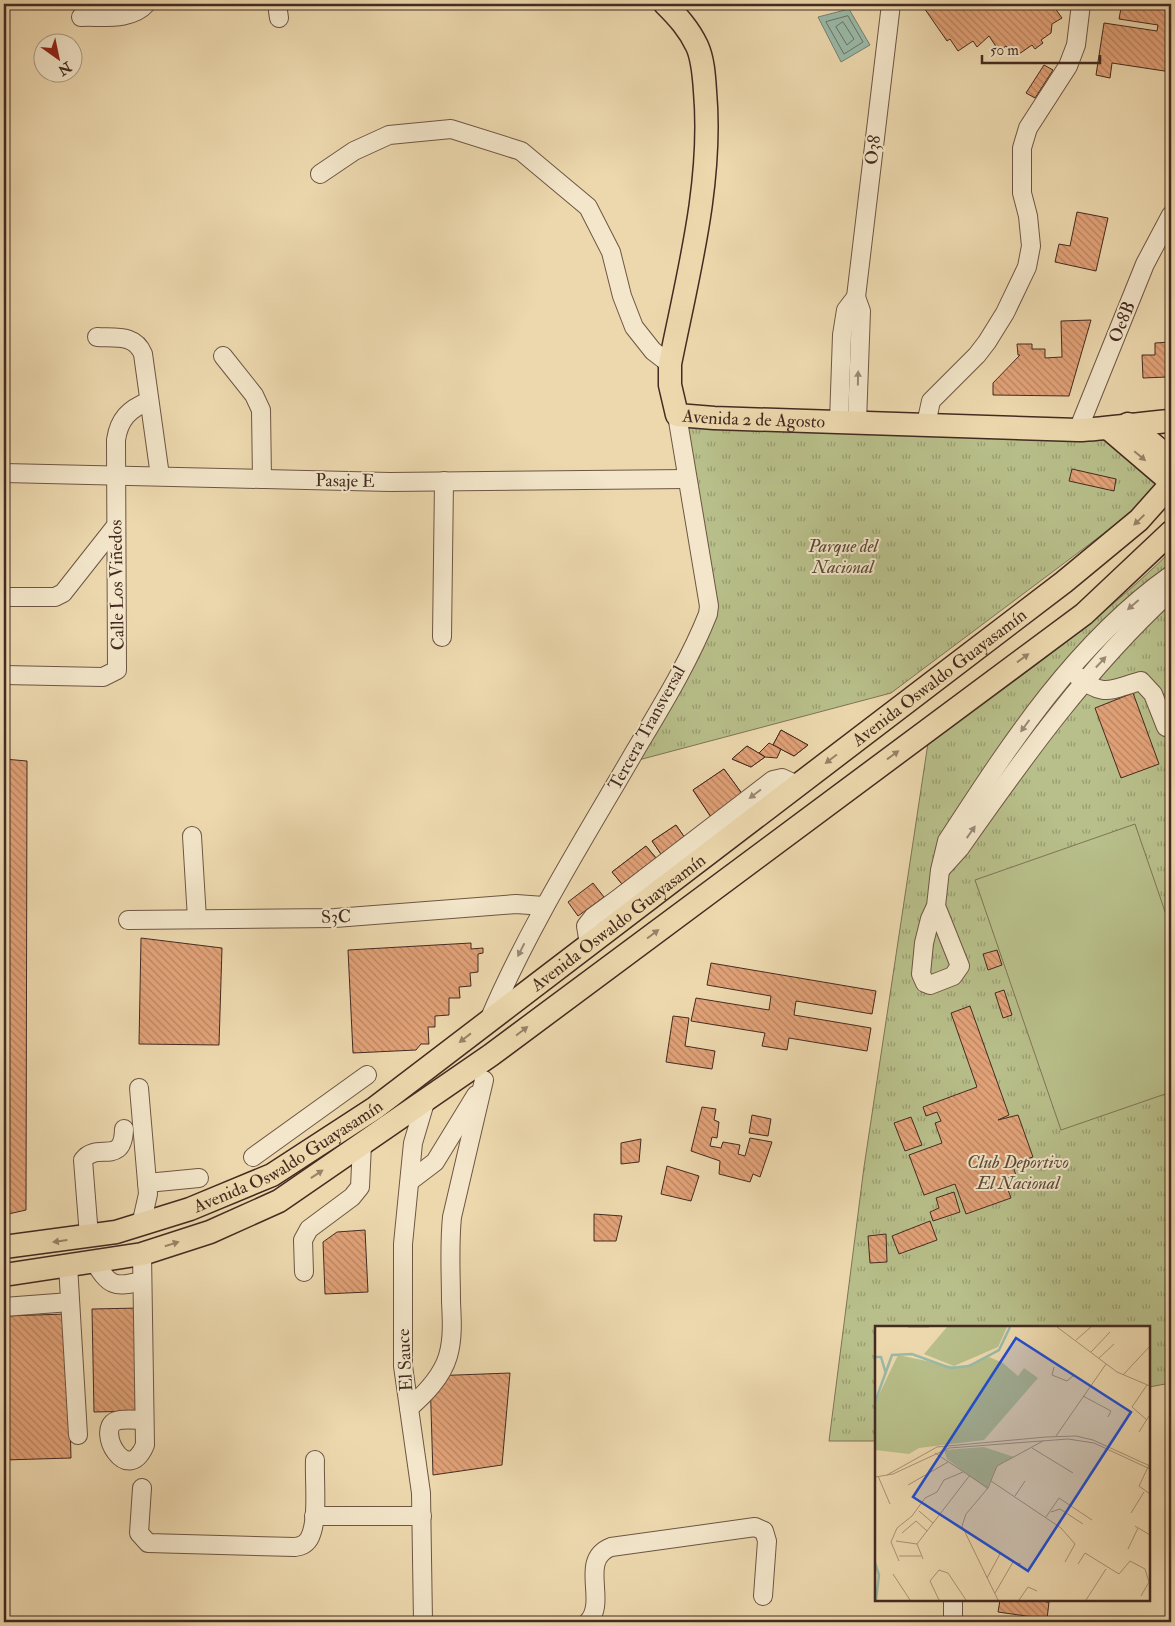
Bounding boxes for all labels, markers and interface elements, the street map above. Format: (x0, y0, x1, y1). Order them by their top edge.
north arrow (32, 32, 82, 82)
scale bar (982, 32, 1100, 64)
text: 50 m (990, 41, 1019, 60)
text: N (55, 57, 76, 79)
street label: O38 (860, 134, 886, 166)
street label: Oe8B (1103, 298, 1141, 346)
one-way arrow (854, 370, 862, 386)
street label: Avenida 2 de Agosto (681, 404, 826, 433)
one-way arrow (1133, 450, 1146, 461)
street label: Pasaje E (315, 469, 375, 493)
one-way arrow (1133, 514, 1145, 526)
street label: Calle Los Viñedos (104, 519, 130, 651)
park label: Parque del Nacional (807, 535, 880, 579)
one-way arrow (1127, 600, 1140, 611)
street label: Avenida Oswaldo Guayasamín (846, 603, 1031, 752)
one-way arrow (1016, 653, 1030, 663)
one-way arrow (1095, 656, 1107, 668)
street label: Tercera Transversal (603, 661, 691, 794)
one-way arrow (1020, 719, 1030, 733)
one-way arrow (886, 750, 900, 760)
one-way arrow (824, 754, 838, 764)
one-way arrow (749, 788, 762, 799)
one-way arrow (966, 825, 976, 839)
street label: Avenida Oswaldo Guayasamín (525, 848, 710, 997)
street label: S3C (321, 905, 351, 929)
one-way arrow (646, 929, 660, 939)
one-way arrow (517, 942, 525, 957)
one-way arrow (516, 1026, 529, 1036)
one-way arrow (458, 1033, 472, 1043)
street label: Avenida Oswaldo Guayasamín (189, 1095, 387, 1218)
park label: Club Deportivo El Nacional (967, 1151, 1069, 1195)
one-way arrow (311, 1169, 324, 1179)
one-way arrow (52, 1237, 68, 1245)
one-way arrow (165, 1240, 180, 1248)
inset map (875, 1326, 1150, 1601)
street label: El Sauce (392, 1328, 418, 1392)

